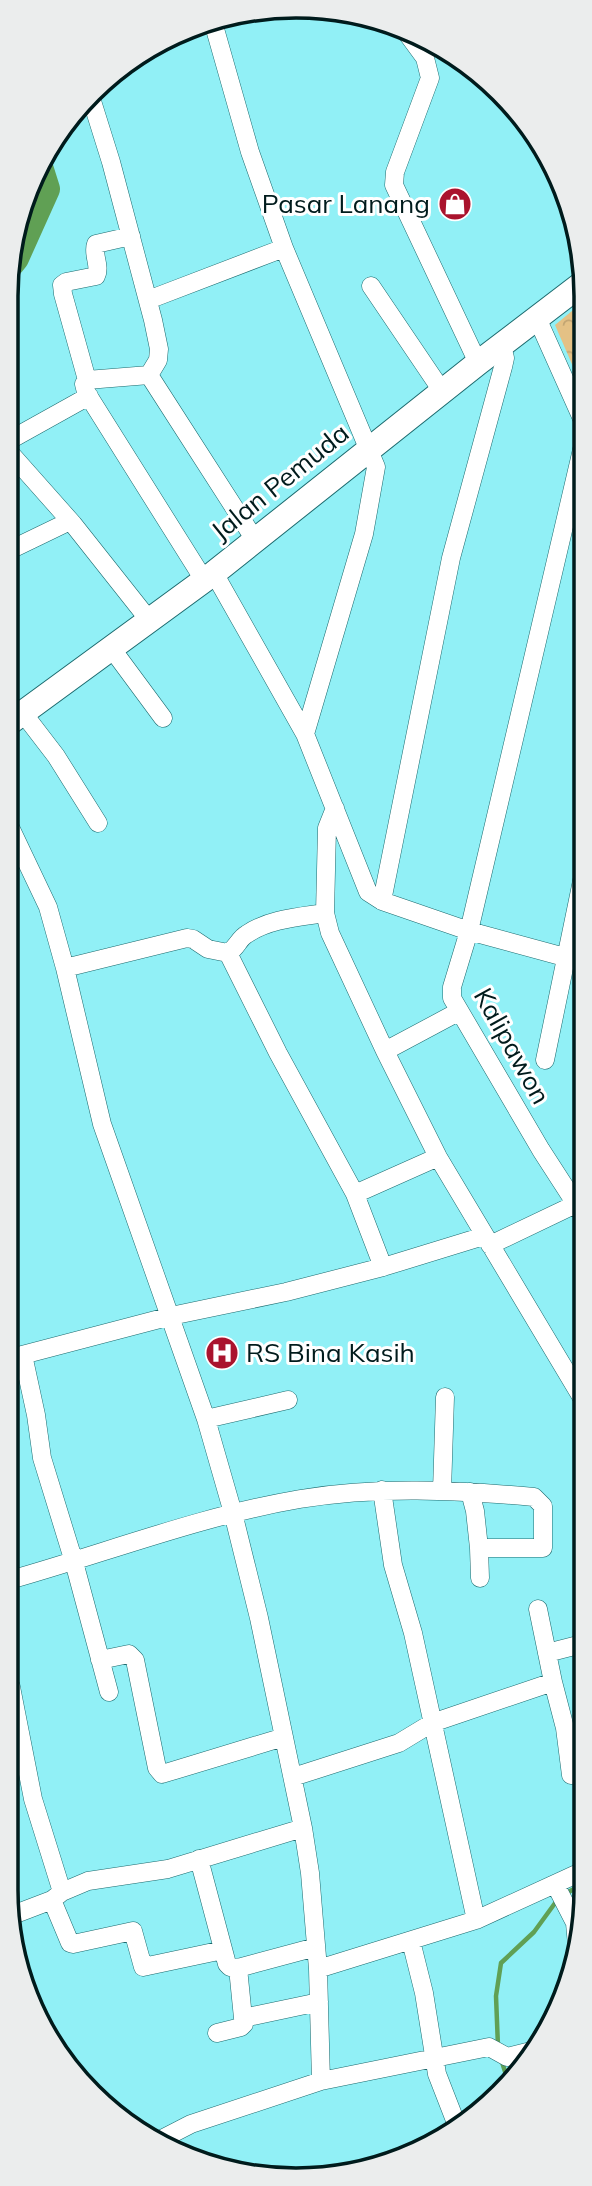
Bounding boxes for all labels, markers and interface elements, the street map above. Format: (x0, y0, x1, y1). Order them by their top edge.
shop icon: Pasar Lanang (436, 185, 474, 223)
place label: Pasar Lanang (262, 187, 430, 220)
street label: Jalan Pemuda (204, 416, 355, 547)
street label: Kalipawon (467, 982, 558, 1110)
hospital icon: RS Bina Kasih (203, 1334, 241, 1372)
place label: RS Bina Kasih (246, 1336, 415, 1369)

